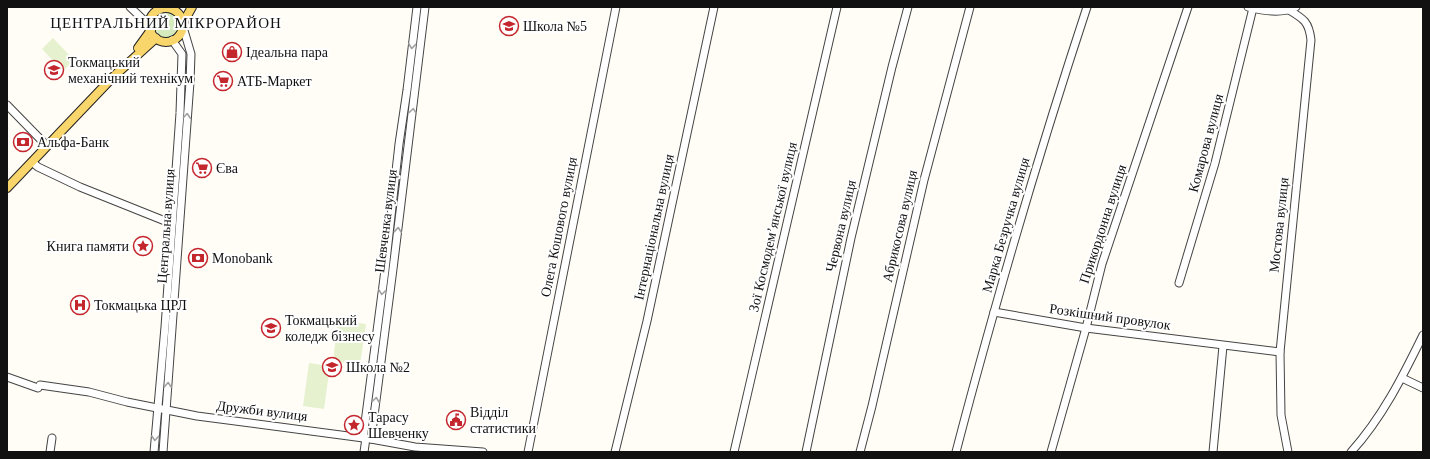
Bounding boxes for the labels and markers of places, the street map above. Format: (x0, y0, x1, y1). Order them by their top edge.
school or university icon: Школа №5 (498, 15, 520, 37)
place label: Школа №5 (523, 19, 587, 34)
shop icon: Ідеальна пара (221, 41, 243, 63)
place label: Ідеальна пара (246, 45, 329, 60)
place label: Токмацький механічний технікум (68, 55, 193, 86)
school or university icon: Токмацький механічний технікум (43, 59, 65, 81)
supermarket icon: АТБ-Маркет (212, 70, 234, 92)
place label: АТБ-Маркет (237, 74, 312, 89)
bank icon: Альфа-Банк (12, 131, 34, 153)
place label: Альфа-Банк (37, 135, 109, 150)
supermarket icon: Єва (191, 157, 213, 179)
place label: Єва (216, 161, 239, 176)
place icon: Книга памяти (132, 235, 154, 257)
place label: Книга памяти (47, 239, 129, 254)
bank icon: Monobank (187, 247, 209, 269)
place label: Monobank (212, 251, 273, 266)
hospital icon: Токмацька ЦРЛ (69, 294, 91, 316)
place label: Токмацька ЦРЛ (94, 298, 187, 313)
place label: Токмацький коледж бізнесу (285, 313, 375, 344)
school or university icon: Токмацький коледж бізнесу (260, 317, 282, 339)
school or university icon: Школа №2 (321, 356, 343, 378)
place label: Школа №2 (346, 360, 410, 375)
place label: Відділ статистики (470, 405, 537, 436)
public building icon: Відділ статистики (445, 409, 467, 431)
place label: Тарасу Шевченку (368, 410, 429, 441)
place icon: Тарасу Шевченку (343, 414, 365, 436)

